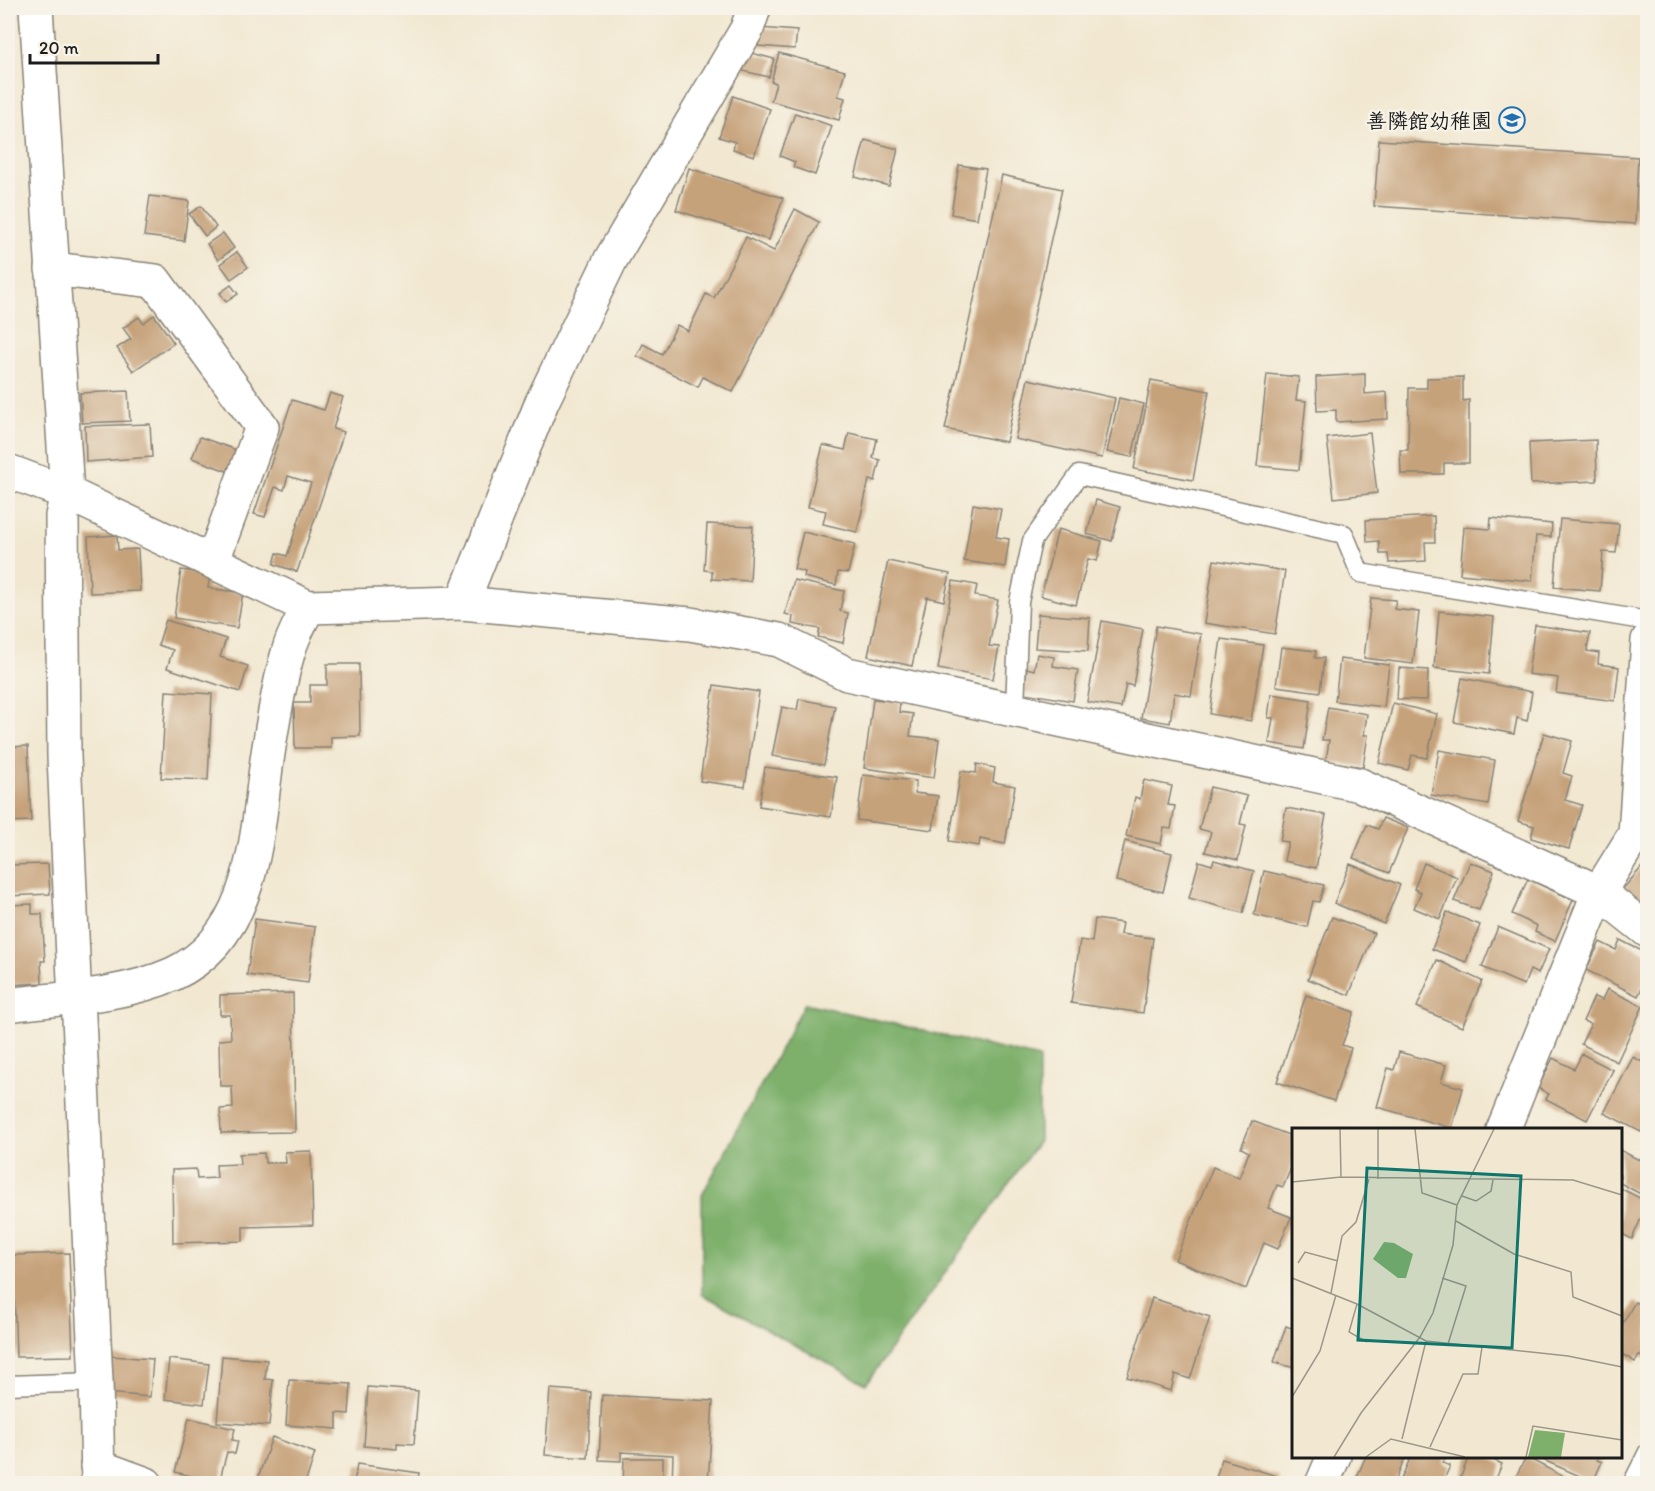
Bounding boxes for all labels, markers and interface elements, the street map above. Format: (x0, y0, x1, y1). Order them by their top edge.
scale bar (30, 27, 158, 65)
text: 20 m (39, 37, 79, 59)
school or university icon: 善隣館幼稚園 (1497, 105, 1527, 135)
place label: 善隣館幼稚園 (1366, 108, 1492, 133)
inset map (1292, 1128, 1622, 1458)

